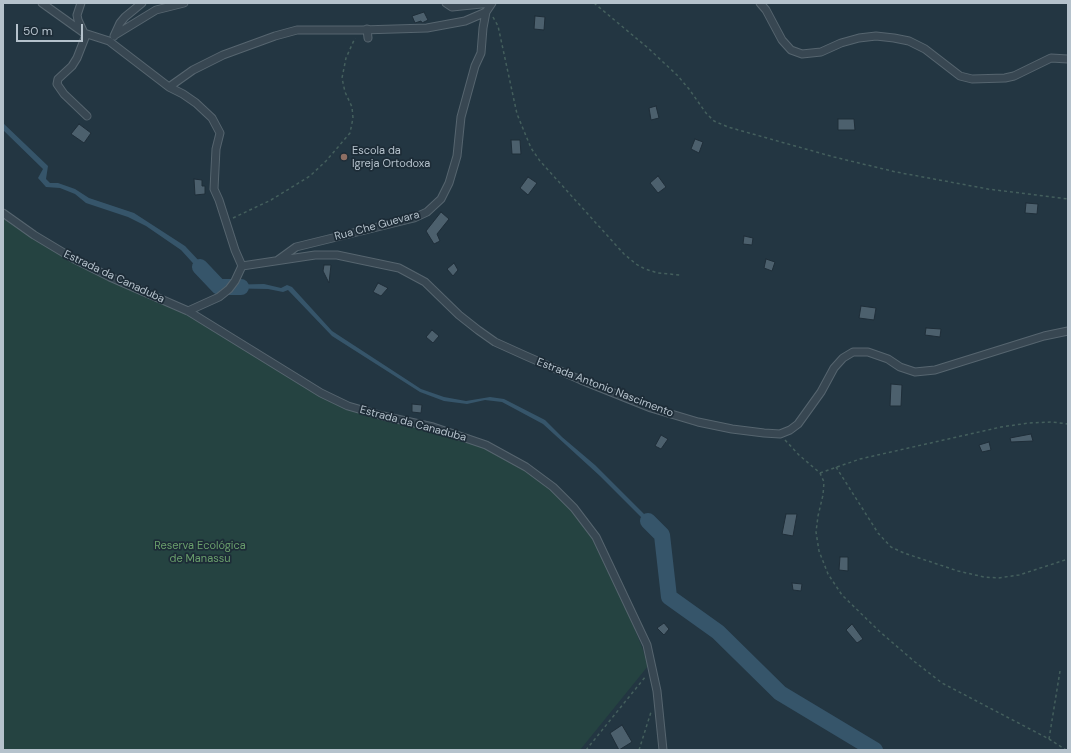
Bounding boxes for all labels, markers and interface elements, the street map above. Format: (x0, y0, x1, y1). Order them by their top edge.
scale bar (18, 16, 85, 42)
text: 50 m (23, 23, 52, 39)
place label: Escola da Igreja Ortodoxa (352, 144, 430, 170)
marker: Escola da Igreja Ortodoxa (339, 152, 349, 162)
street label: Rua Che Guevara (333, 208, 421, 244)
street label: Estrada da Canaduba (61, 248, 167, 306)
street label: Estrada Antonio Nascimento (535, 356, 675, 420)
street label: Estrada da Canaduba (358, 403, 468, 445)
park label: Reserva Ecológica de Manassu (154, 539, 246, 565)

